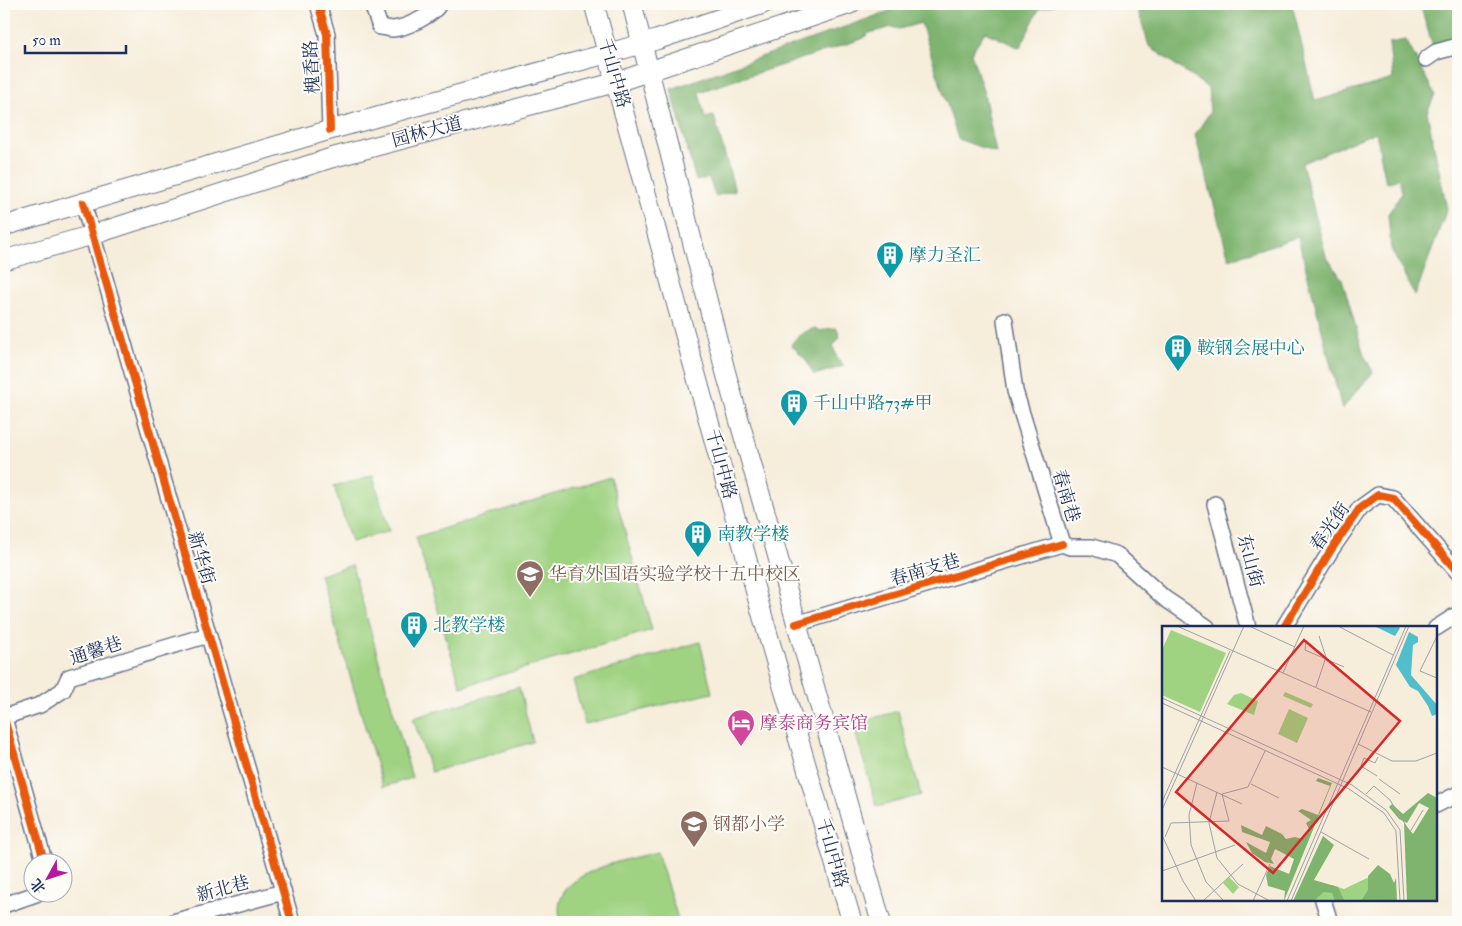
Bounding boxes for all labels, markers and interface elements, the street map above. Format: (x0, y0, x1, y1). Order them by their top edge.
scale bar (25, 22, 126, 54)
text: 50 m (32, 31, 61, 50)
street label: 千山中路 (593, 35, 635, 111)
street label: 槐香路 (299, 39, 325, 95)
street label: 园林大道 (389, 112, 465, 152)
building icon: 摩力圣汇 (875, 240, 905, 279)
place label: 摩力圣汇 (909, 244, 981, 267)
building icon: 鞍钢会展中心 (1163, 333, 1193, 372)
place label: 鞍钢会展中心 (1197, 337, 1305, 360)
building icon: 千山中路73#甲 (779, 388, 809, 427)
place label: 千山中路73#甲 (813, 392, 932, 415)
street label: 千山中路 (701, 426, 741, 502)
street label: 春南巷 (1047, 467, 1085, 525)
street label: 春光街 (1305, 498, 1355, 556)
building icon: 南教学楼 (683, 519, 713, 558)
place label: 南教学楼 (717, 523, 789, 546)
street label: 新华街 (183, 529, 219, 587)
street label: 东山街 (1232, 532, 1268, 590)
street label: 春南支巷 (887, 549, 963, 591)
school or university icon: 华育外国语实验学校十五中校区 (515, 559, 545, 598)
place label: 华育外国语实验学校十五中校区 (549, 563, 801, 586)
building icon: 北教学楼 (399, 610, 429, 649)
place label: 北教学楼 (433, 614, 505, 637)
inset map (1162, 626, 1437, 901)
street label: 通馨巷 (67, 632, 125, 670)
hotel icon: 摩泰商务宾馆 (726, 708, 756, 747)
place label: 摩泰商务宾馆 (760, 712, 868, 735)
school or university icon: 钢都小学 (679, 809, 709, 848)
place label: 钢都小学 (713, 813, 785, 836)
street label: 千山中路 (811, 815, 853, 891)
north arrow (22, 854, 72, 904)
street label: 新北巷 (194, 871, 252, 907)
text: 北 (27, 875, 49, 897)

